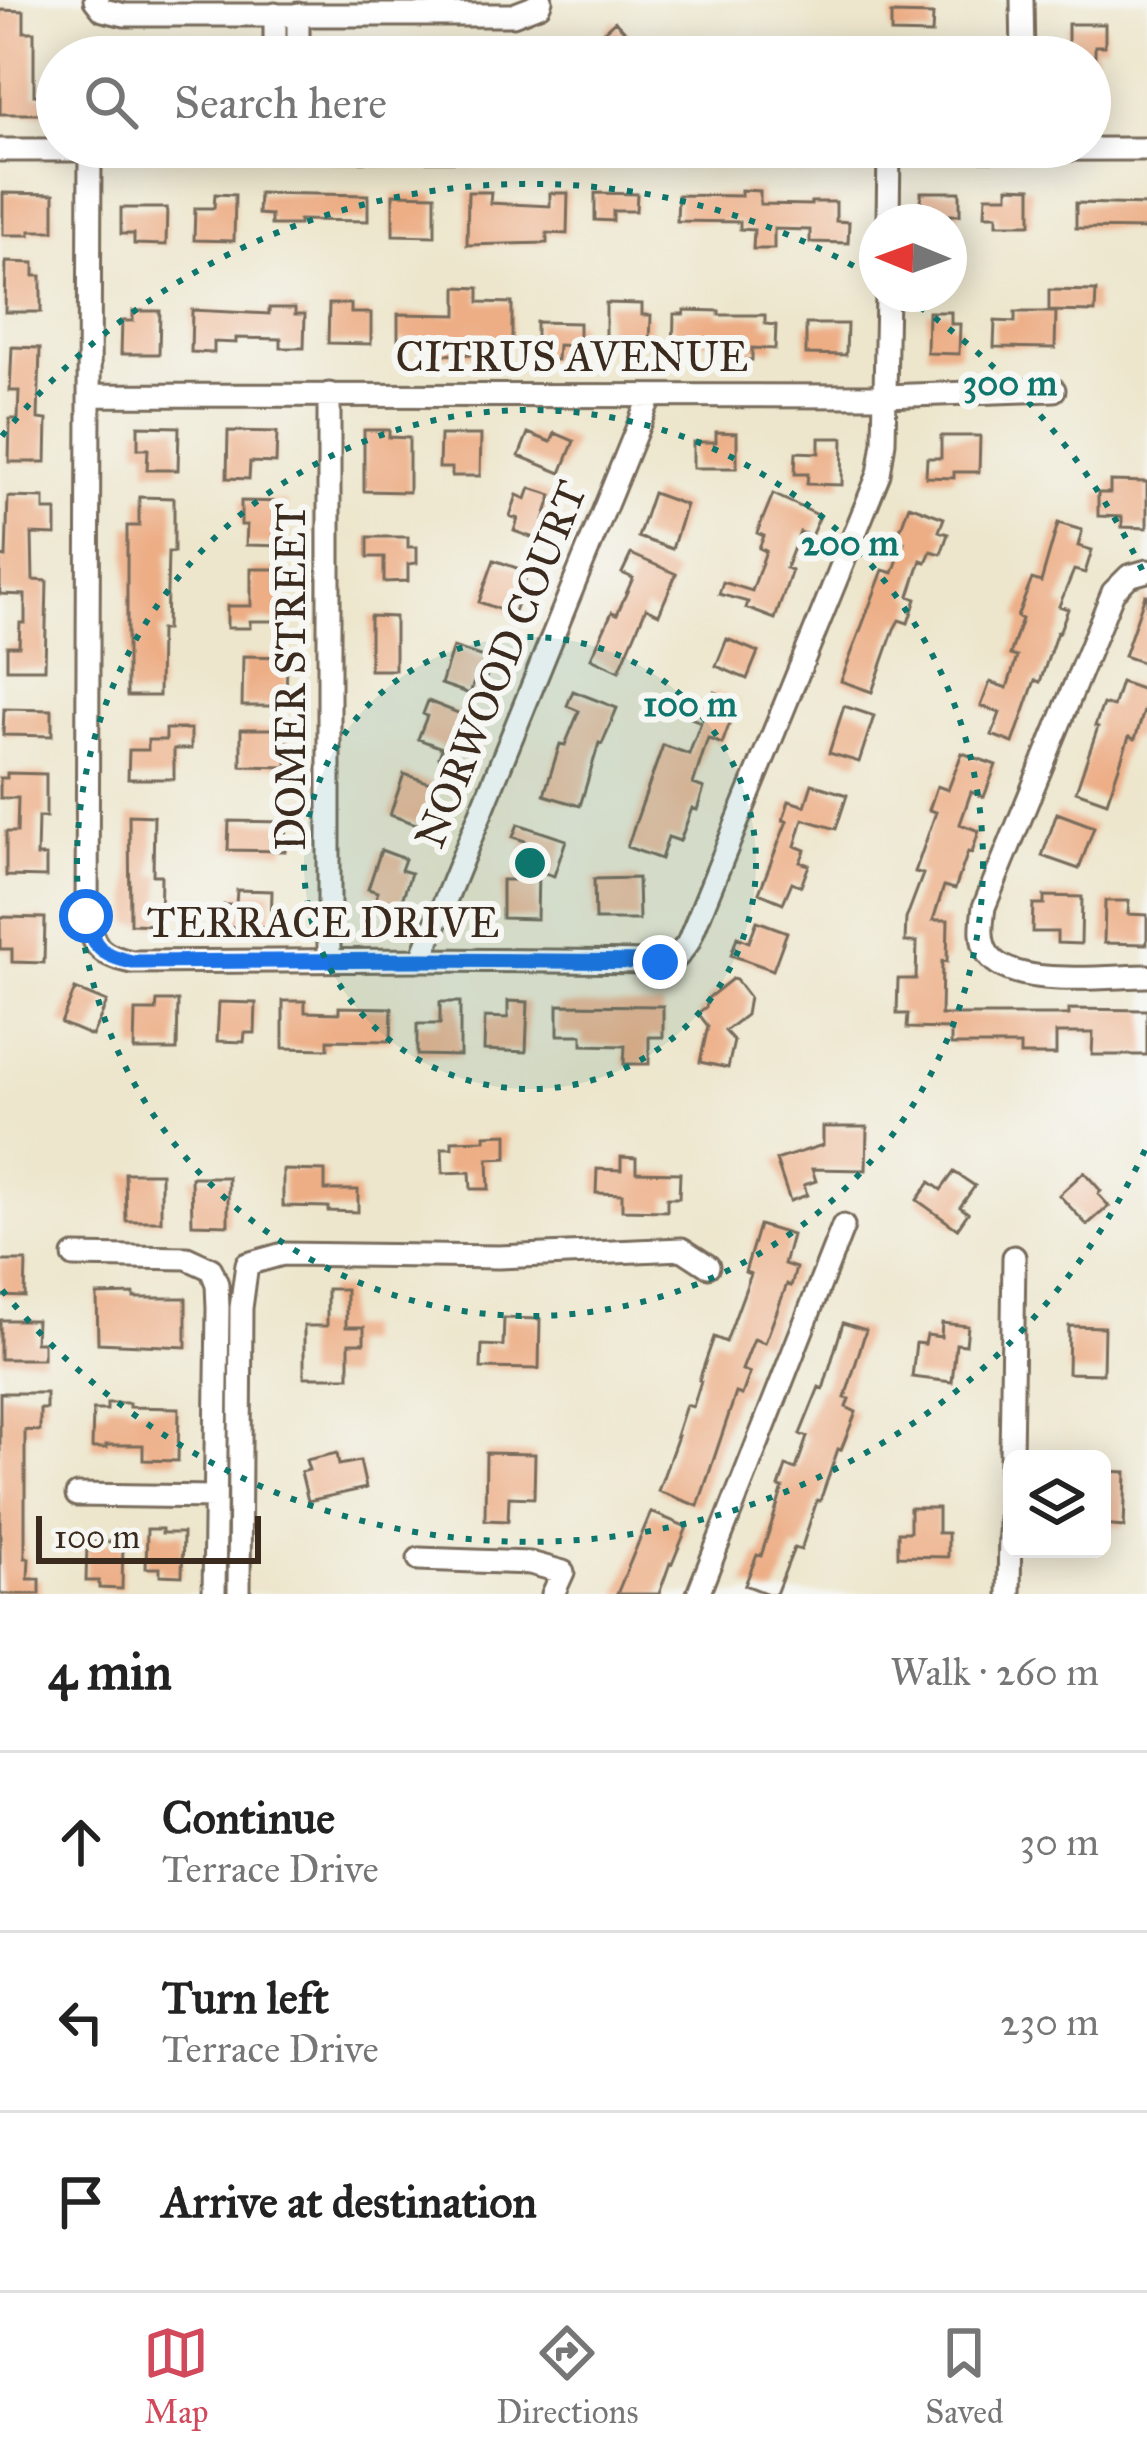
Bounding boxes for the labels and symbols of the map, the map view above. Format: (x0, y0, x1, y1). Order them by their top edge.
north arrow (859, 204, 967, 312)
street label: CITRUS AVENUE (396, 331, 748, 383)
text: 300 m (963, 361, 1058, 405)
street label: NORWOOD COURT (404, 473, 598, 855)
street label: DOMER STREET (265, 503, 317, 851)
text: 200 m (801, 521, 900, 565)
text: 100 m (643, 682, 738, 726)
centre of rings (509, 842, 551, 884)
route start (59, 889, 113, 943)
street label: TERRACE DRIVE (147, 897, 499, 949)
route end (633, 935, 687, 989)
scale bar (36, 1510, 261, 1563)

